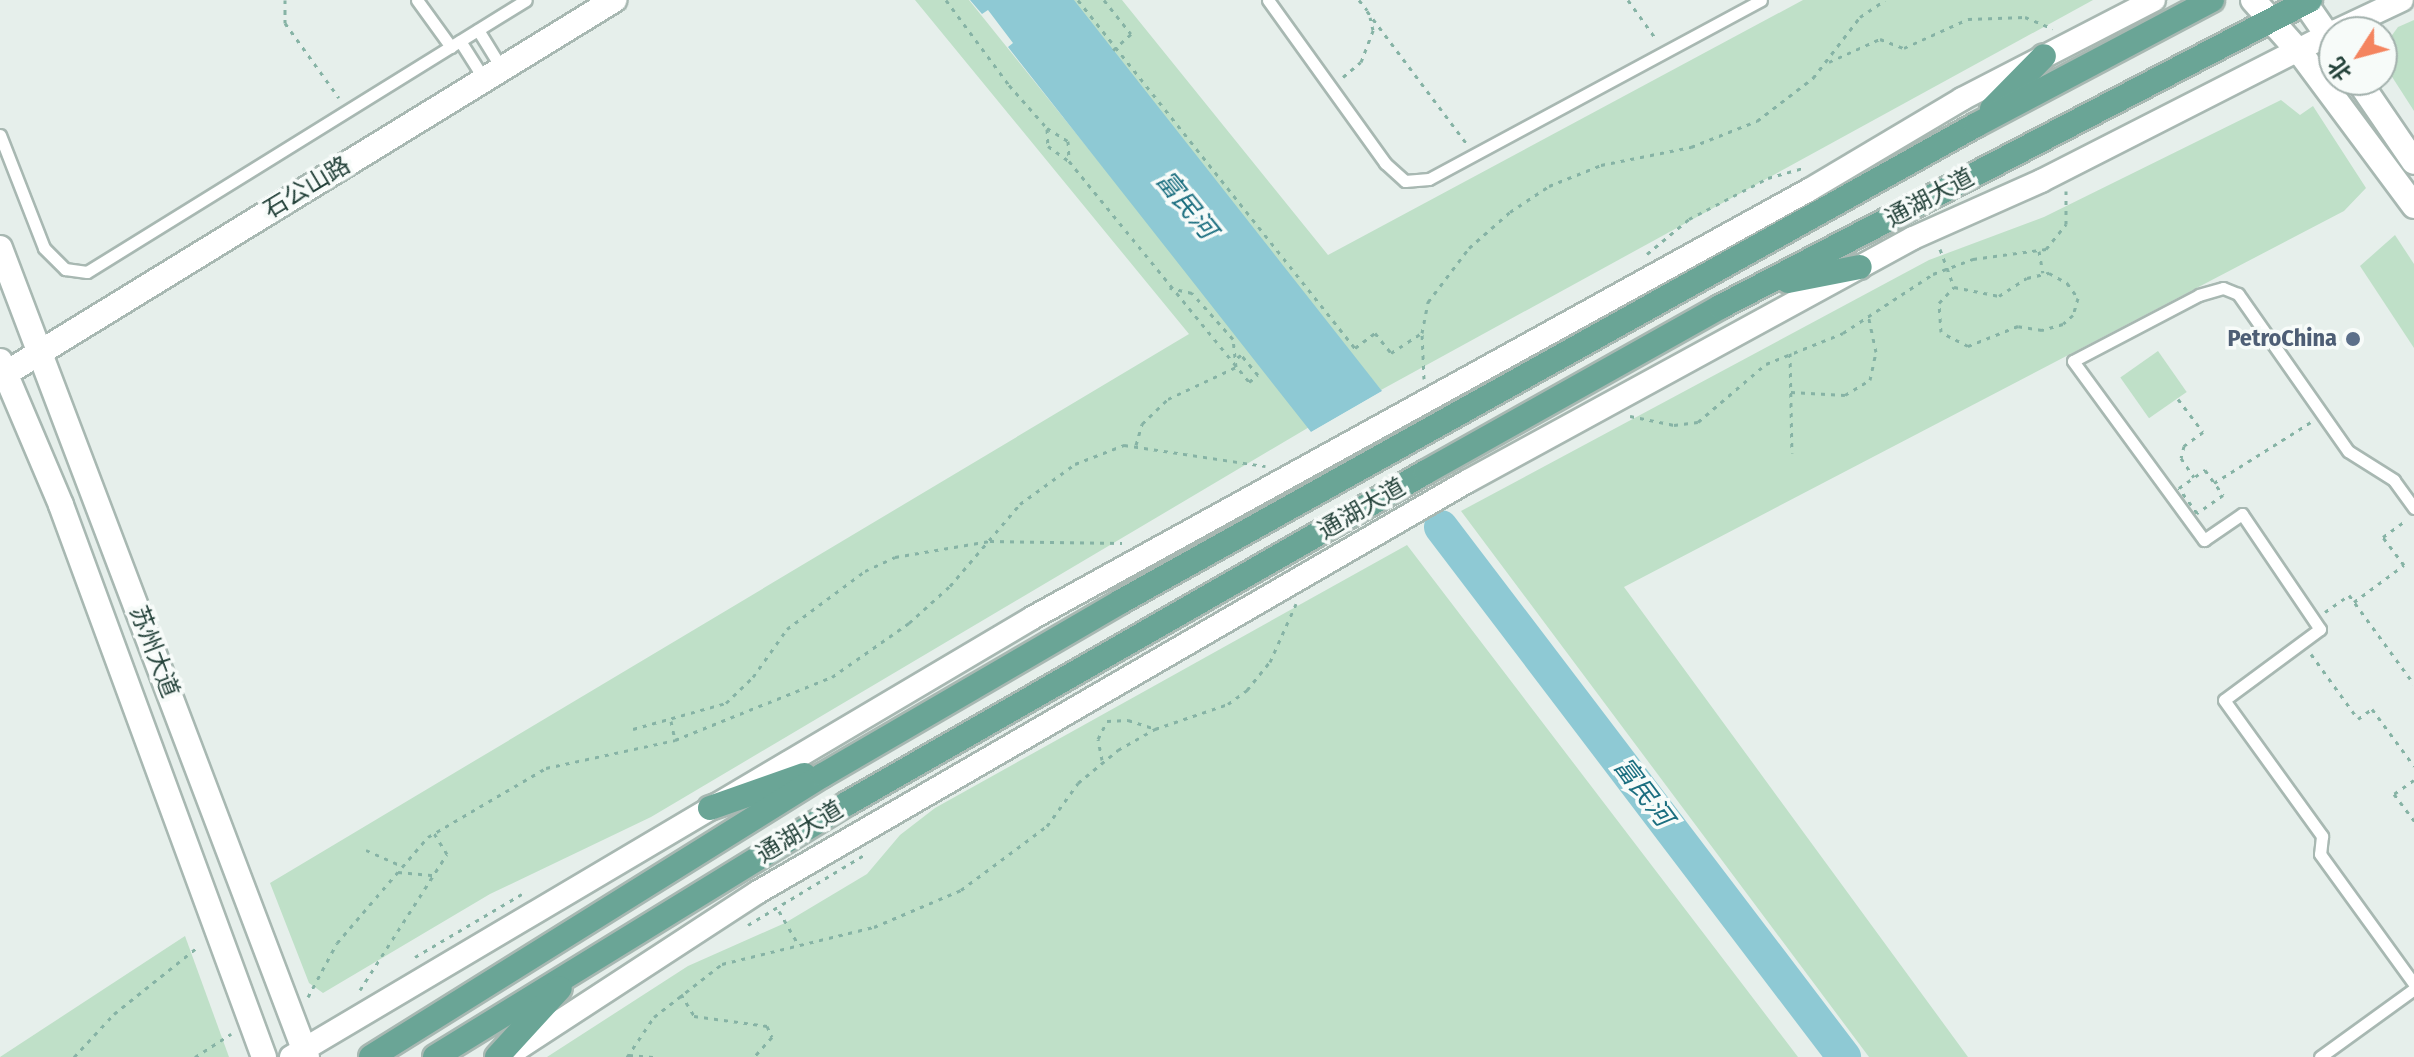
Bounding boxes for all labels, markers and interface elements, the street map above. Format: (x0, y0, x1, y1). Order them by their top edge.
north arrow (2318, 16, 2398, 96)
text: 北 (2322, 52, 2357, 86)
street label: 石公山路 (258, 151, 356, 225)
street label: 通湖大道 (1881, 163, 1979, 233)
water label: 富民河 (1149, 165, 1223, 245)
place label: PetroChina (2227, 325, 2337, 353)
marker: PetroChina (2344, 330, 2362, 348)
street label: 通湖大道 (1313, 473, 1411, 545)
street label: 苏州大道 (123, 602, 185, 702)
water label: 富民河 (1607, 751, 1679, 833)
street label: 通湖大道 (751, 795, 849, 869)

